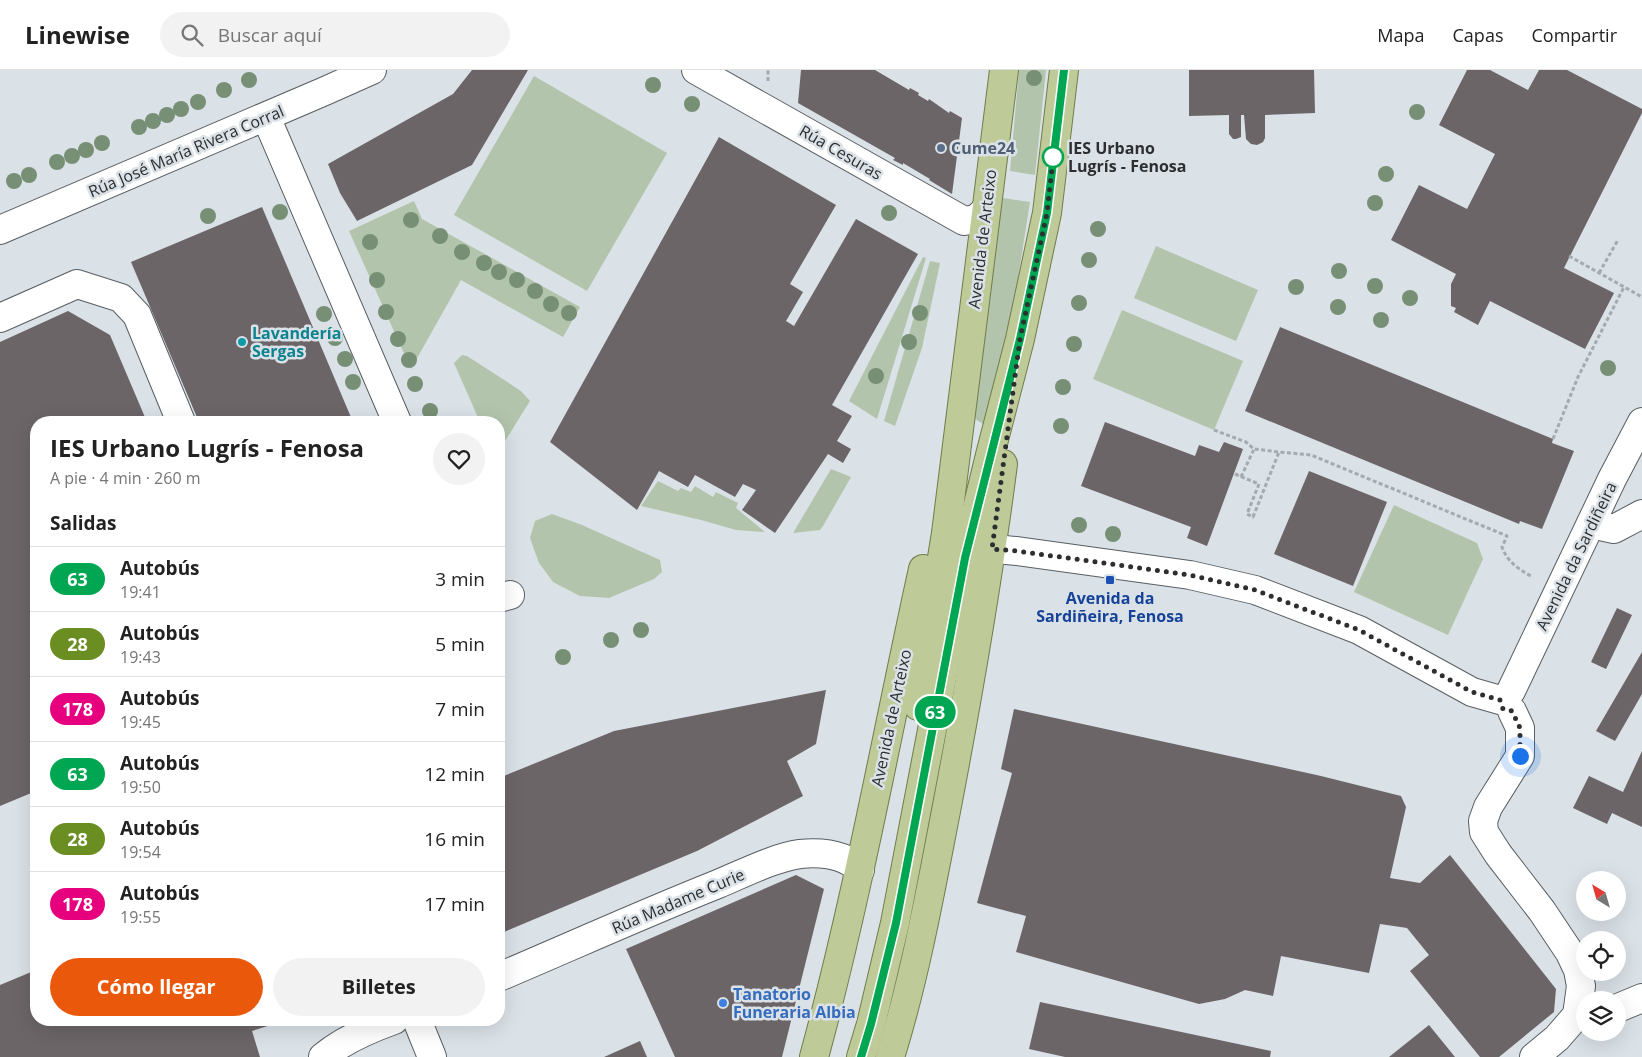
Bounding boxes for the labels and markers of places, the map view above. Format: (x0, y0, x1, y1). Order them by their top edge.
place label: Cume24 (951, 137, 1015, 159)
place label: IES Urbano Lugrís - Fenosa (1068, 137, 1186, 177)
marker: Cume24 (935, 142, 947, 154)
marker: IES Urbano Lugrís - Fenosa (1042, 146, 1064, 168)
place label: Lavandería Sergas (252, 322, 341, 362)
marker: Lavandería Sergas (236, 336, 248, 348)
marker: Avenida da Sardiñeira, Fenosa (1104, 574, 1116, 586)
place label: Avenida da Sardiñeira, Fenosa (1036, 587, 1184, 627)
place label: Tanatorio Funeraria Albia (733, 983, 856, 1023)
marker: Tanatorio Funeraria Albia (717, 997, 729, 1009)

